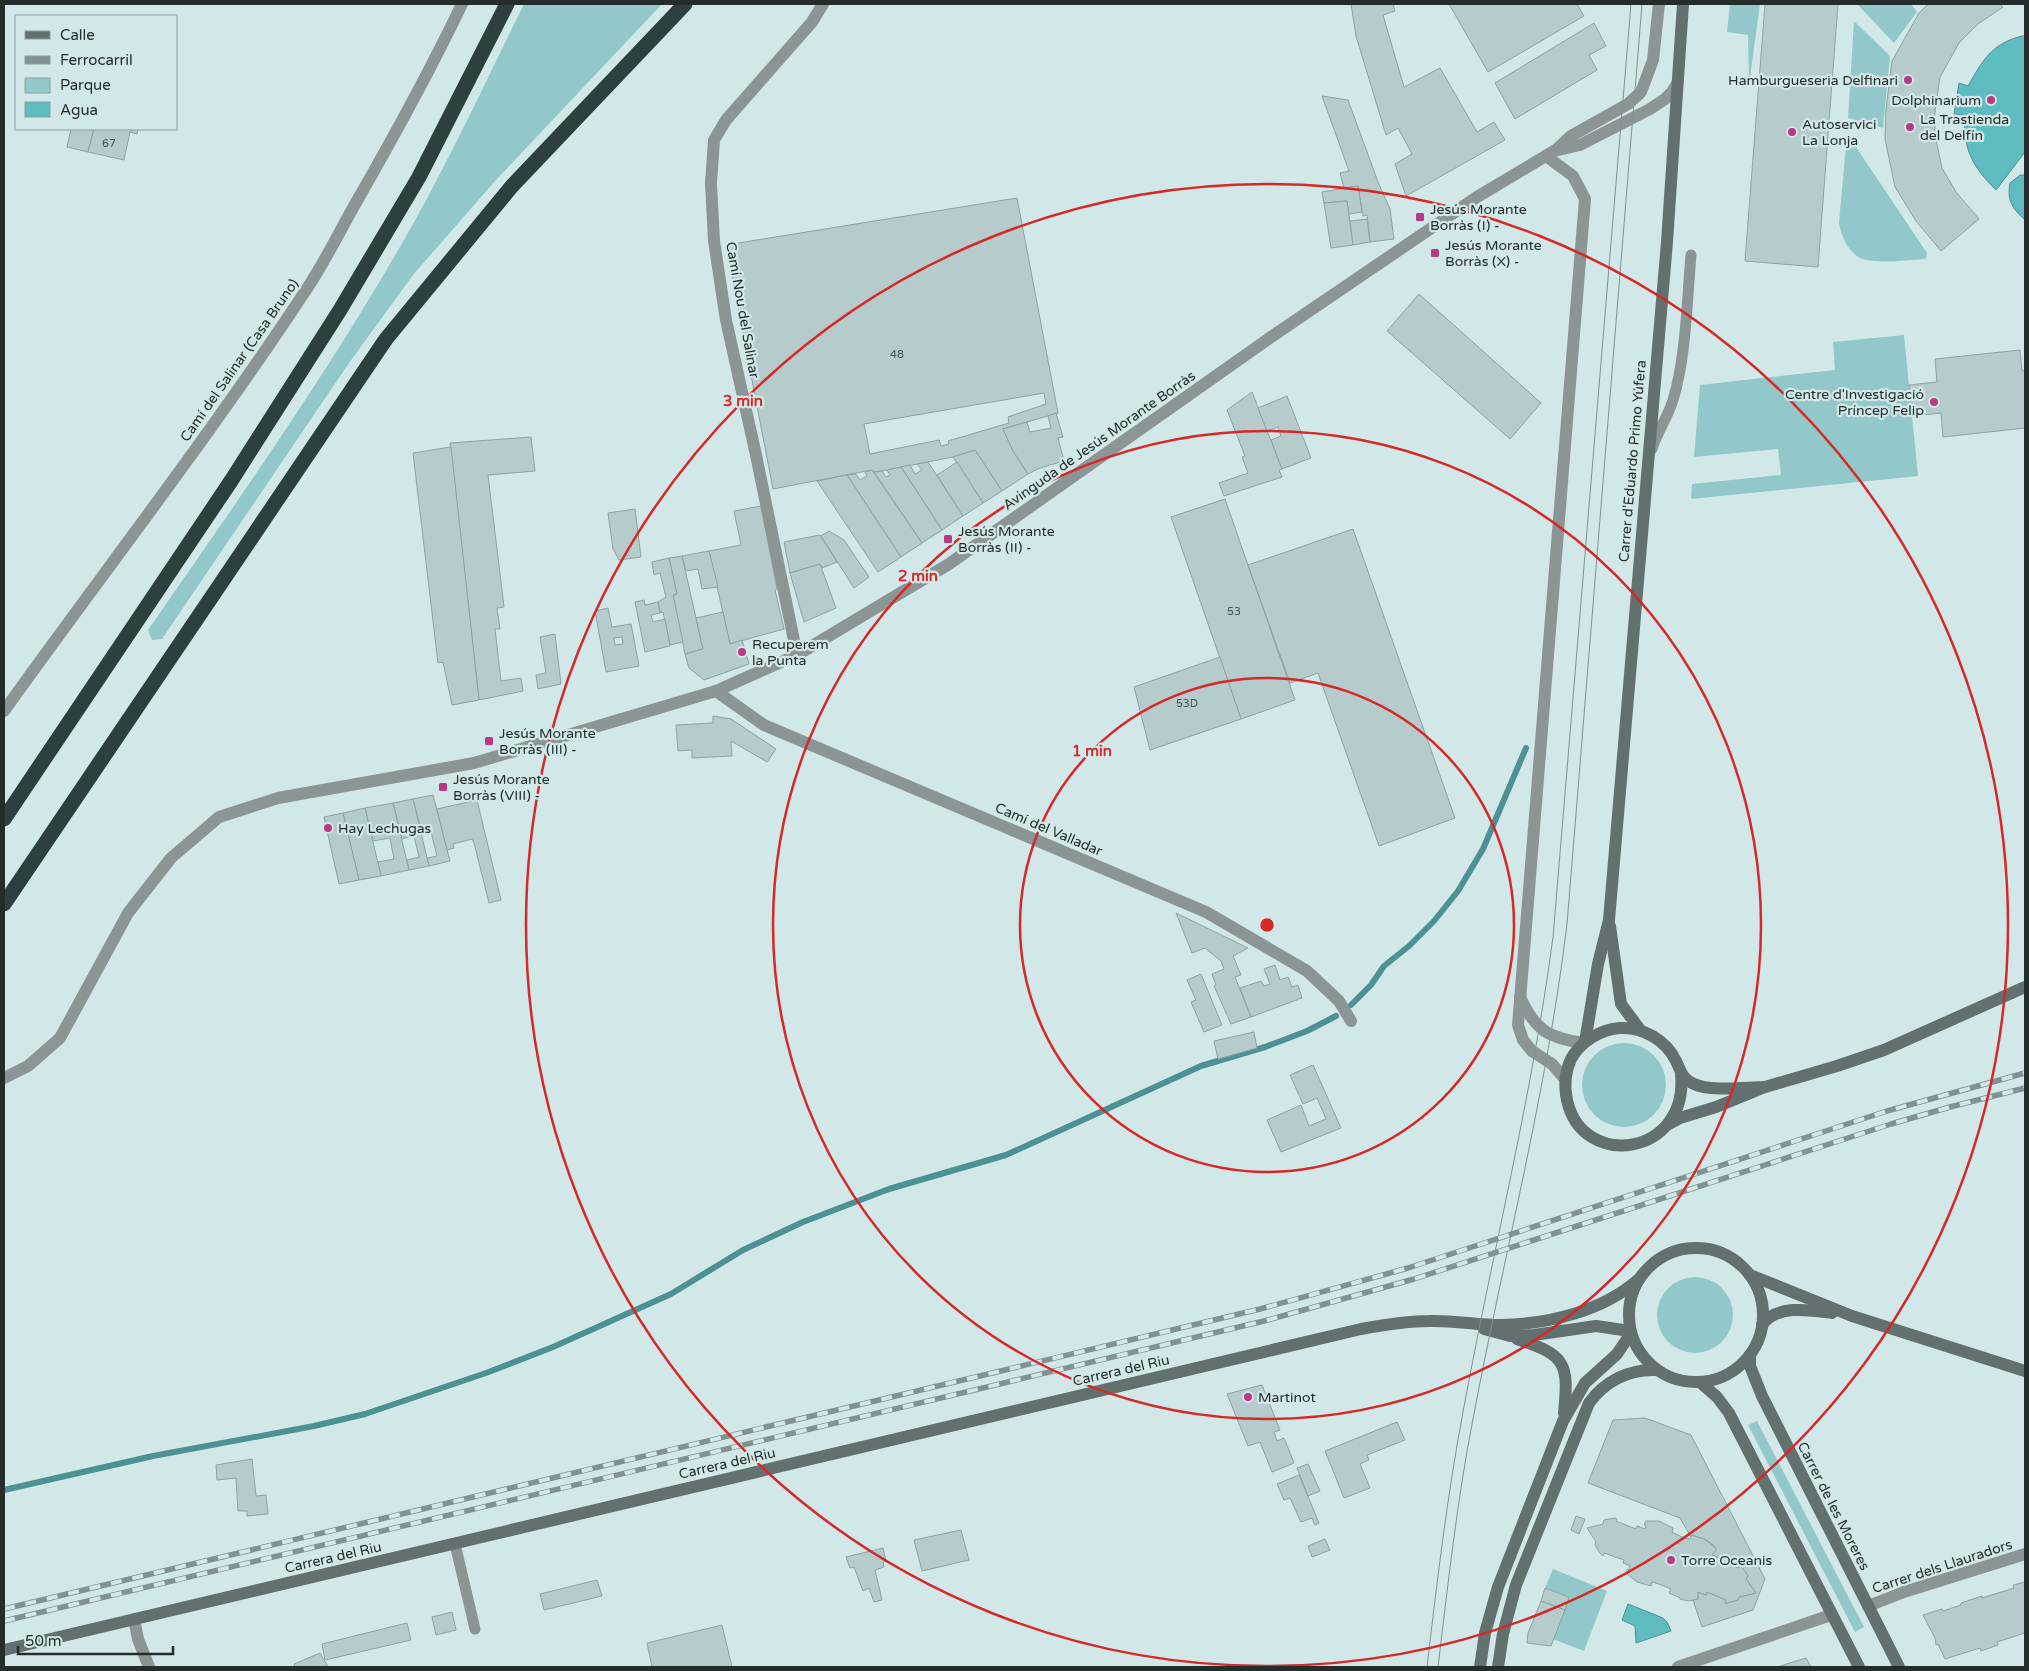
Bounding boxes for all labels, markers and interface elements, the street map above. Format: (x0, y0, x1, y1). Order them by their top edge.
legend (15, 15, 178, 130)
text: Calle (60, 26, 95, 44)
text: Ferrocarril (60, 51, 133, 69)
place label: Hamburgueseria Delfinari (1728, 72, 1898, 89)
marker: Hamburgueseria Delfinari (1902, 74, 1914, 86)
text: Parque (60, 76, 111, 94)
place label: Dolphinarium (1891, 92, 1981, 109)
marker: Dolphinarium (1985, 94, 1997, 106)
text: Agua (60, 101, 98, 119)
place label: La Trastienda del Delfín (1920, 111, 2009, 144)
place label: Autoservici La Lonja (1802, 116, 1876, 149)
marker: La Trastienda del Delfín (1904, 121, 1916, 133)
marker: Autoservici La Lonja (1786, 126, 1798, 138)
house number: 67 (102, 137, 116, 150)
place label: Jesús Morante Borràs (I) - (1430, 201, 1527, 234)
marker: Jesús Morante Borràs (I) - (1414, 211, 1426, 223)
place label: Jesús Morante Borràs (X) - (1445, 237, 1542, 270)
street label: Camí Nou del Salinar (722, 240, 763, 380)
marker: Jesús Morante Borràs (X) - (1429, 247, 1441, 259)
street label: Camí del Salinar (Casa Bruno) (177, 276, 302, 445)
house number: 48 (890, 348, 904, 361)
street label: Carrer d'Eduardo Primo Yúfera (1615, 359, 1650, 563)
street label: Avinguda de Jesús Morante Borràs (1000, 367, 1199, 514)
place label: Centre d'Investigació Príncep Felip (1785, 386, 1924, 419)
text: 3 min (723, 392, 763, 410)
marker: Centre d'Investigació Príncep Felip (1928, 396, 1940, 408)
place label: Jesús Morante Borràs (II) - (958, 523, 1055, 556)
marker: Jesús Morante Borràs (II) - (942, 533, 954, 545)
text: 2 min (898, 567, 938, 585)
house number: 53 (1227, 605, 1241, 618)
place label: Recuperem la Punta (752, 636, 829, 669)
marker: Recuperem la Punta (736, 646, 748, 658)
house number: 53D (1176, 697, 1198, 710)
place label: Jesús Morante Borràs (III) - (499, 725, 596, 758)
marker: Jesús Morante Borràs (III) - (483, 735, 495, 747)
text: 1 min (1072, 742, 1112, 760)
place label: Jesús Morante Borràs (VIII) - (453, 771, 550, 804)
marker: Jesús Morante Borràs (VIII) - (437, 781, 449, 793)
street label: Camí del Valladar (992, 799, 1106, 860)
place label: Hay Lechugas (338, 820, 432, 837)
marker: Hay Lechugas (322, 822, 334, 834)
centre of rings (1258, 916, 1276, 934)
street label: Carrera del Riu (1071, 1351, 1171, 1390)
place label: Martinot (1258, 1389, 1317, 1406)
marker: Martinot (1242, 1391, 1254, 1403)
street label: Carrer de les Moreres (1794, 1439, 1873, 1574)
street label: Carrera del Riu (677, 1444, 777, 1483)
street label: Carrer dels Llauradors (1870, 1536, 2015, 1597)
street label: Carrera del Riu (283, 1538, 383, 1577)
place label: Torre Oceanis (1681, 1552, 1773, 1569)
marker: Torre Oceanis (1665, 1554, 1677, 1566)
scale bar (18, 1624, 172, 1656)
text: 50 m (25, 1632, 62, 1650)

